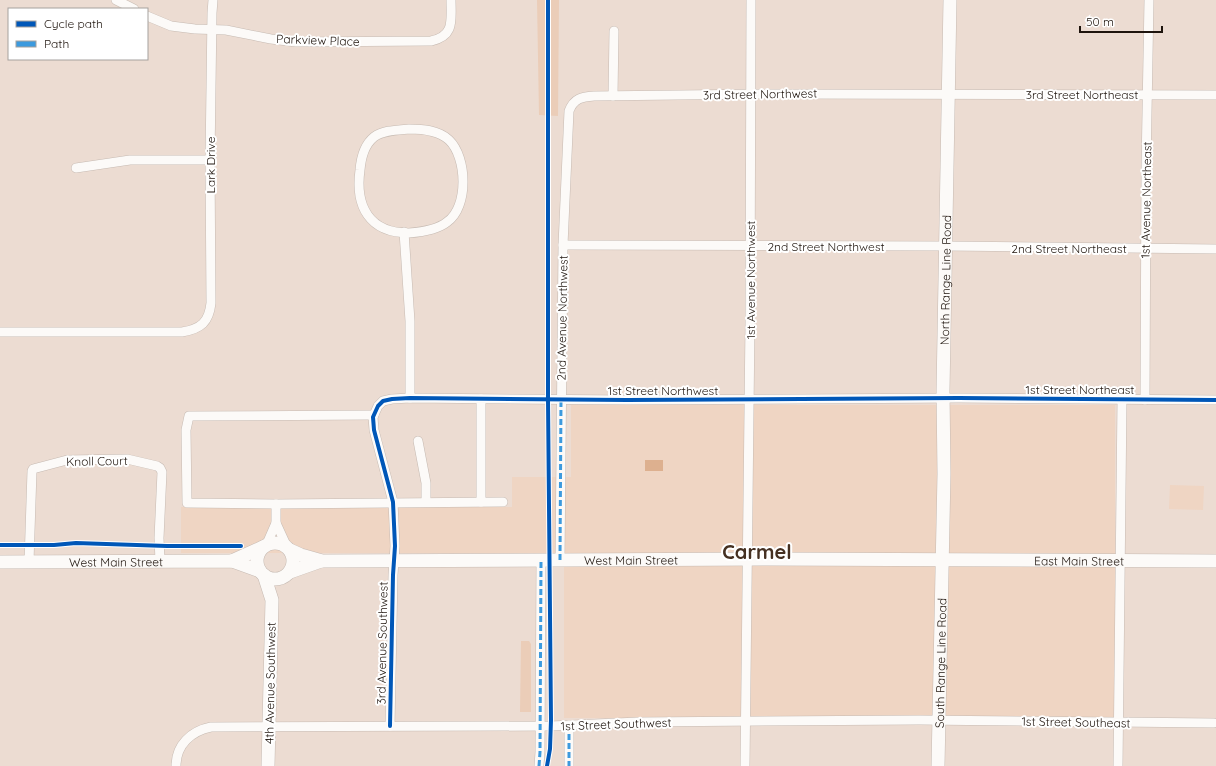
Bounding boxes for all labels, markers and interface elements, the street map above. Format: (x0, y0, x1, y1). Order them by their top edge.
legend (8, 8, 148, 60)
scale bar (1080, 8, 1162, 34)
text: 50 m (1086, 14, 1114, 29)
text: Cycle path (44, 16, 103, 31)
street label: Parkview Place (276, 31, 360, 49)
text: Path (44, 36, 69, 51)
street label: 3rd Street Northwest (703, 86, 817, 102)
street label: 3rd Street Northeast (1026, 87, 1138, 102)
street label: Lark Drive (203, 136, 218, 193)
street label: 1st Avenue Northeast (1137, 141, 1155, 259)
street label: North Range Line Road (936, 215, 954, 345)
street label: 1st Avenue Northwest (743, 221, 758, 339)
street label: 2nd Street Northwest (767, 239, 885, 254)
street label: 2nd Street Northeast (1011, 241, 1127, 256)
street label: 2nd Avenue Northwest (553, 255, 571, 381)
street label: 1st Street Northeast (1026, 382, 1134, 397)
street label: 1st Street Northwest (608, 383, 718, 398)
street label: Knoll Court (66, 453, 128, 469)
district label: Carmel (722, 539, 792, 564)
street label: West Main Street (584, 552, 678, 567)
street label: East Main Street (1034, 553, 1124, 568)
street label: West Main Street (69, 554, 163, 569)
street label: 3rd Avenue Southwest (373, 582, 391, 704)
street label: South Range Line Road (931, 598, 949, 728)
street label: 4th Avenue Southwest (261, 622, 279, 744)
street label: 1st Street Southeast (1021, 714, 1131, 730)
street label: 1st Street Southwest (560, 715, 672, 733)

